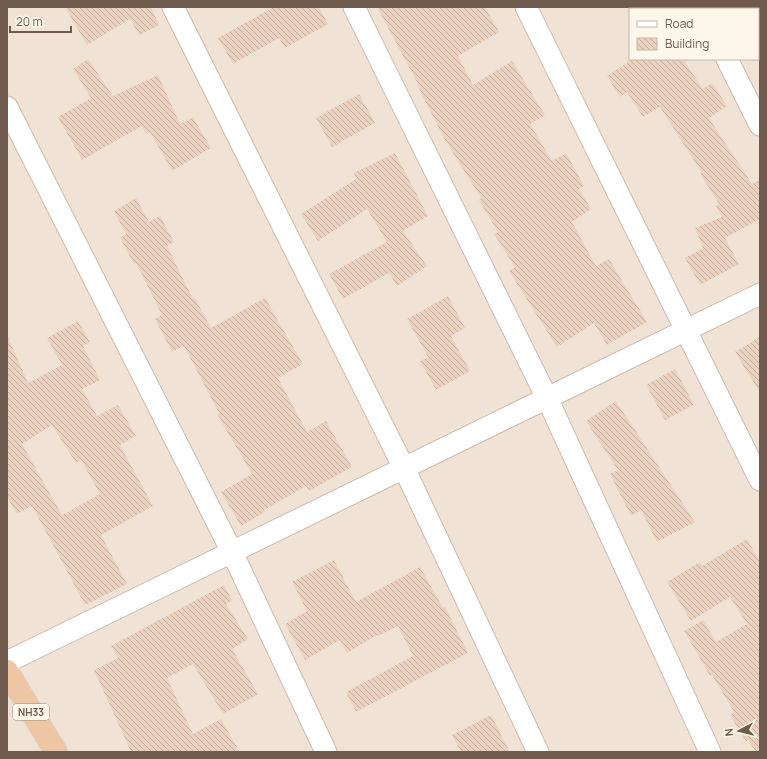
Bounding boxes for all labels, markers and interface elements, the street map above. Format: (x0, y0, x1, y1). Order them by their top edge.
scale bar (10, 8, 71, 34)
legend (629, 8, 759, 60)
text: 20 m (16, 13, 43, 30)
text: Road (665, 15, 693, 32)
text: Building (665, 35, 709, 52)
road number: NH33 (13, 704, 49, 720)
north arrow (719, 711, 759, 751)
text: N (721, 727, 737, 737)

